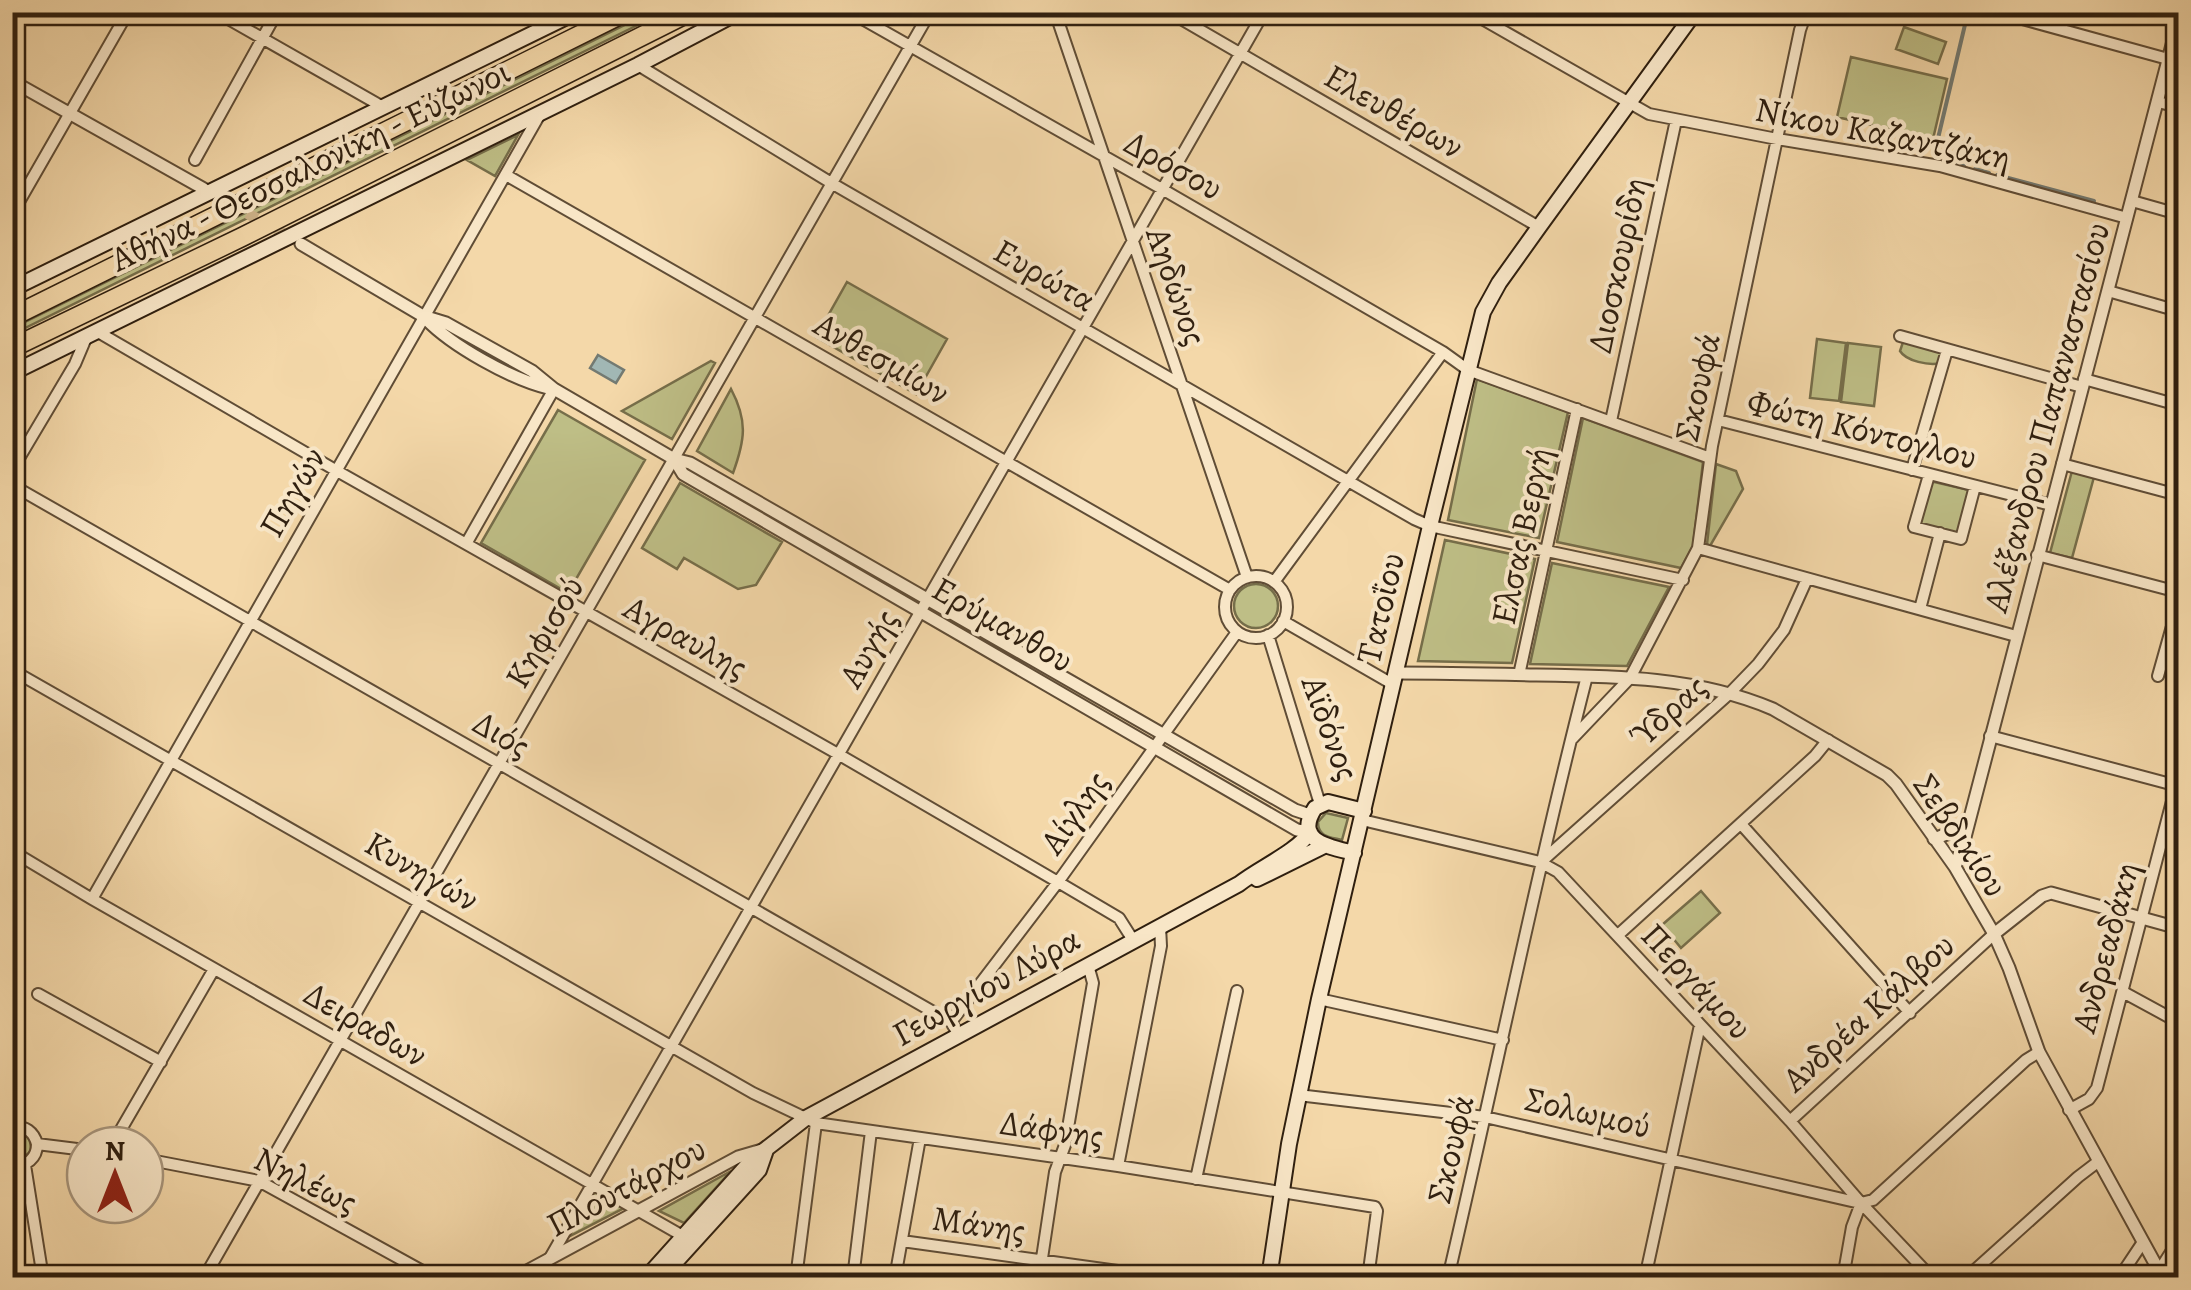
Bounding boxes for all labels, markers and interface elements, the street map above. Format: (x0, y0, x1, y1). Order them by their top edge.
street label: Αθήνα - Θεσσαλονίκη - Εύζωνοι (101, 47, 518, 283)
street label: Ελευθέρων (1316, 52, 1472, 170)
street label: Νίκου Καζαντζάκη (1751, 85, 2015, 181)
street label: Δρόσου (1116, 118, 1232, 212)
street label: Διοσκουρίδη (1575, 173, 1659, 357)
street label: Αλέξανδρου Παπαναστασίου (1971, 217, 2121, 618)
street label: Αηδώνος (1134, 220, 1220, 352)
street label: Ευρώτα (985, 227, 1105, 323)
street label: Ανθεσμίων (805, 299, 958, 416)
street label: Σκουφά (1662, 328, 1732, 446)
street label: Φώτη Κόντογλου (1742, 377, 1982, 481)
street label: Πηγών (247, 438, 337, 546)
street label: Ελσας Βεργή (1479, 443, 1563, 629)
street label: Τατοΐου (1344, 548, 1416, 668)
street label: Ερύμανθου (924, 564, 1082, 684)
street label: Κηφισού (493, 567, 595, 697)
street label: Αγραυλης (615, 583, 757, 691)
street label: Αυγής (826, 600, 910, 697)
street label: Ύδρας (1619, 663, 1717, 759)
street label: Αϊδόνος (1290, 668, 1372, 787)
street label: Διός (465, 699, 539, 769)
street label: Αίγλης (1027, 761, 1120, 864)
street label: Σεβδικίου (1902, 764, 2020, 906)
street label: Κυνηγών (356, 819, 488, 923)
street label: Ανδρεαδάκη (2059, 857, 2151, 1038)
street label: Περγάμου (1630, 912, 1764, 1050)
street label: Γεωργίου Λύρα (883, 915, 1089, 1057)
street label: Ανδρέα Κάλβου (1771, 922, 1965, 1103)
street label: Δειραδων (296, 970, 436, 1078)
street label: Σολωμού (1521, 1074, 1655, 1150)
street label: Σκουφά (1414, 1090, 1486, 1208)
street label: Δάφνης (997, 1098, 1107, 1160)
street label: Πλουτάρχου (538, 1124, 714, 1248)
north arrow (65, 1125, 165, 1225)
text: N (105, 1132, 125, 1170)
street label: Νηλέως (246, 1134, 366, 1226)
street label: Μάνης (929, 1194, 1029, 1254)

